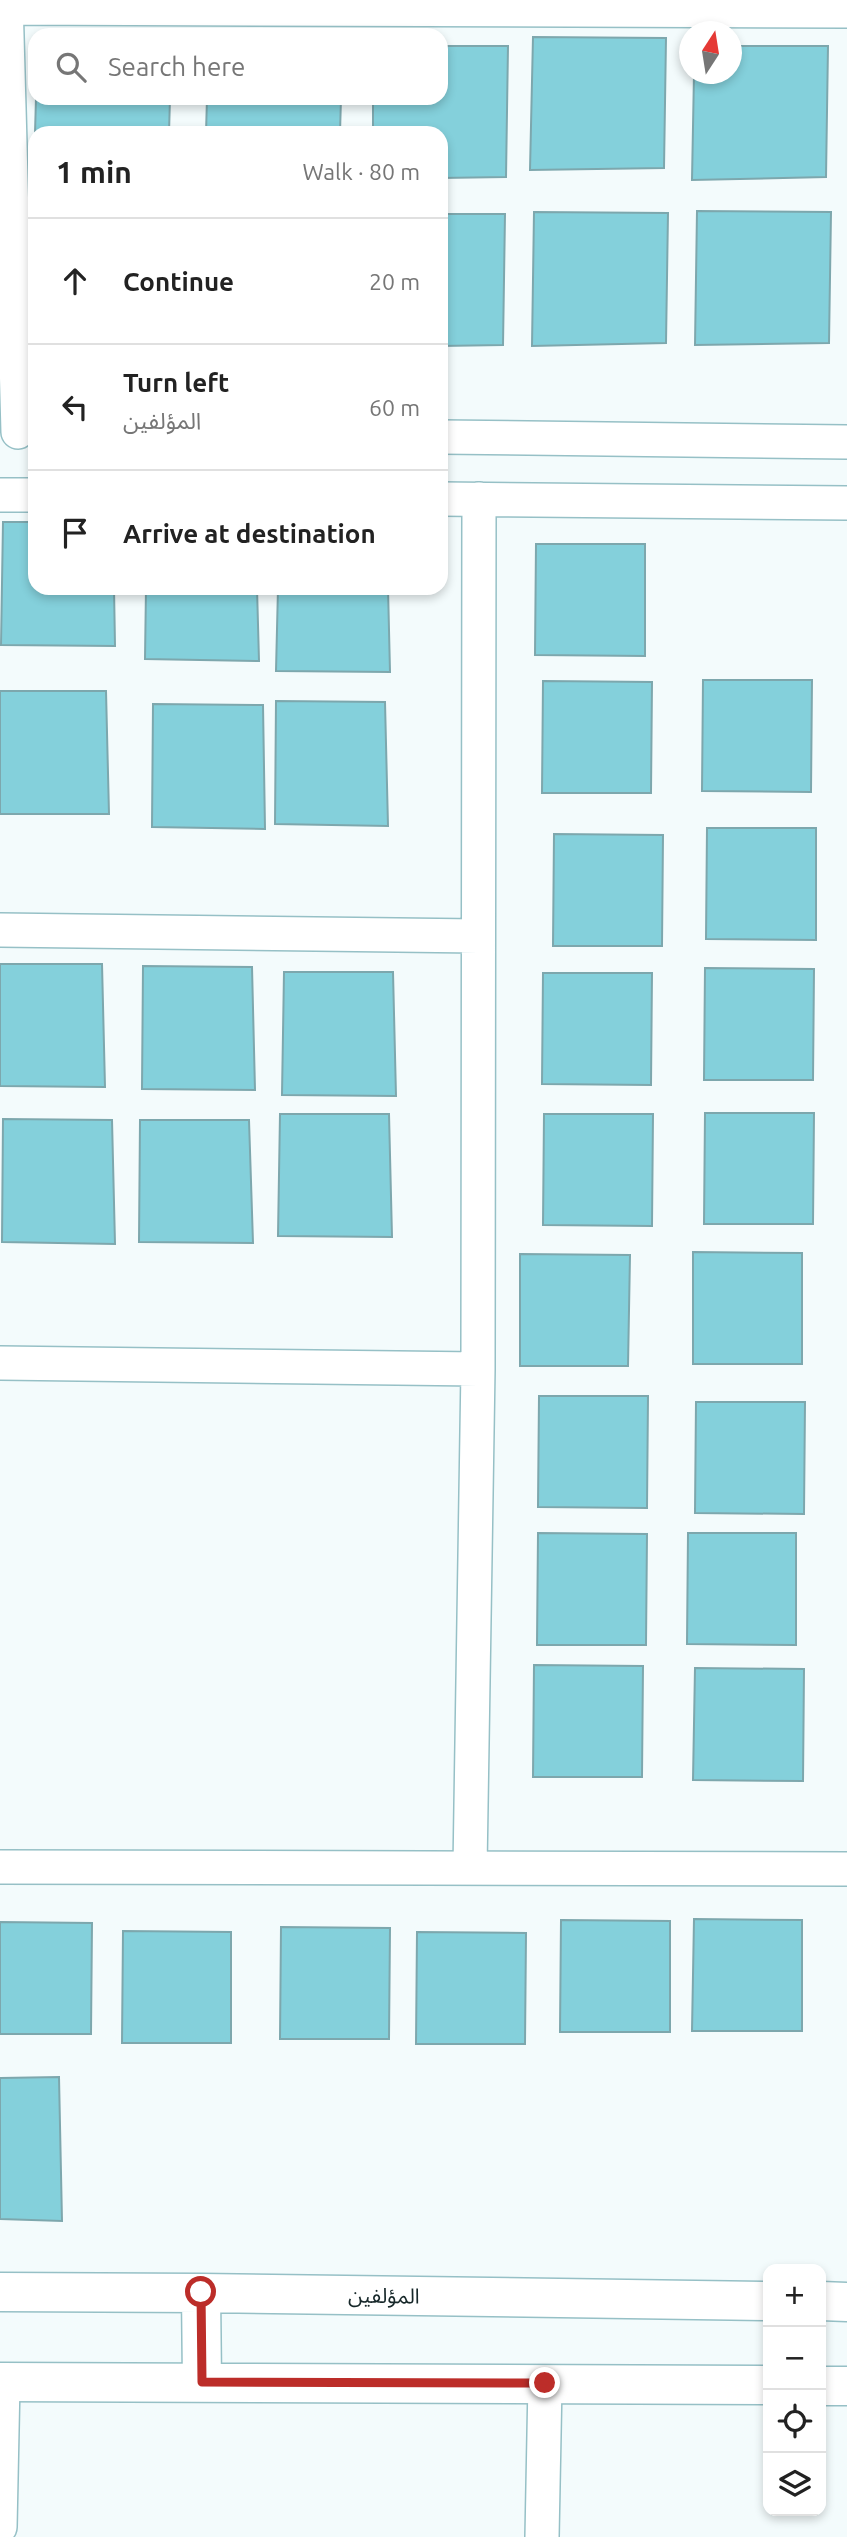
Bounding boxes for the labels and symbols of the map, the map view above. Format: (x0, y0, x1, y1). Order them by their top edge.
north arrow (679, 21, 742, 84)
route start (185, 2276, 216, 2307)
street label: المؤلفين (348, 2282, 420, 2309)
route end (529, 2367, 560, 2398)

